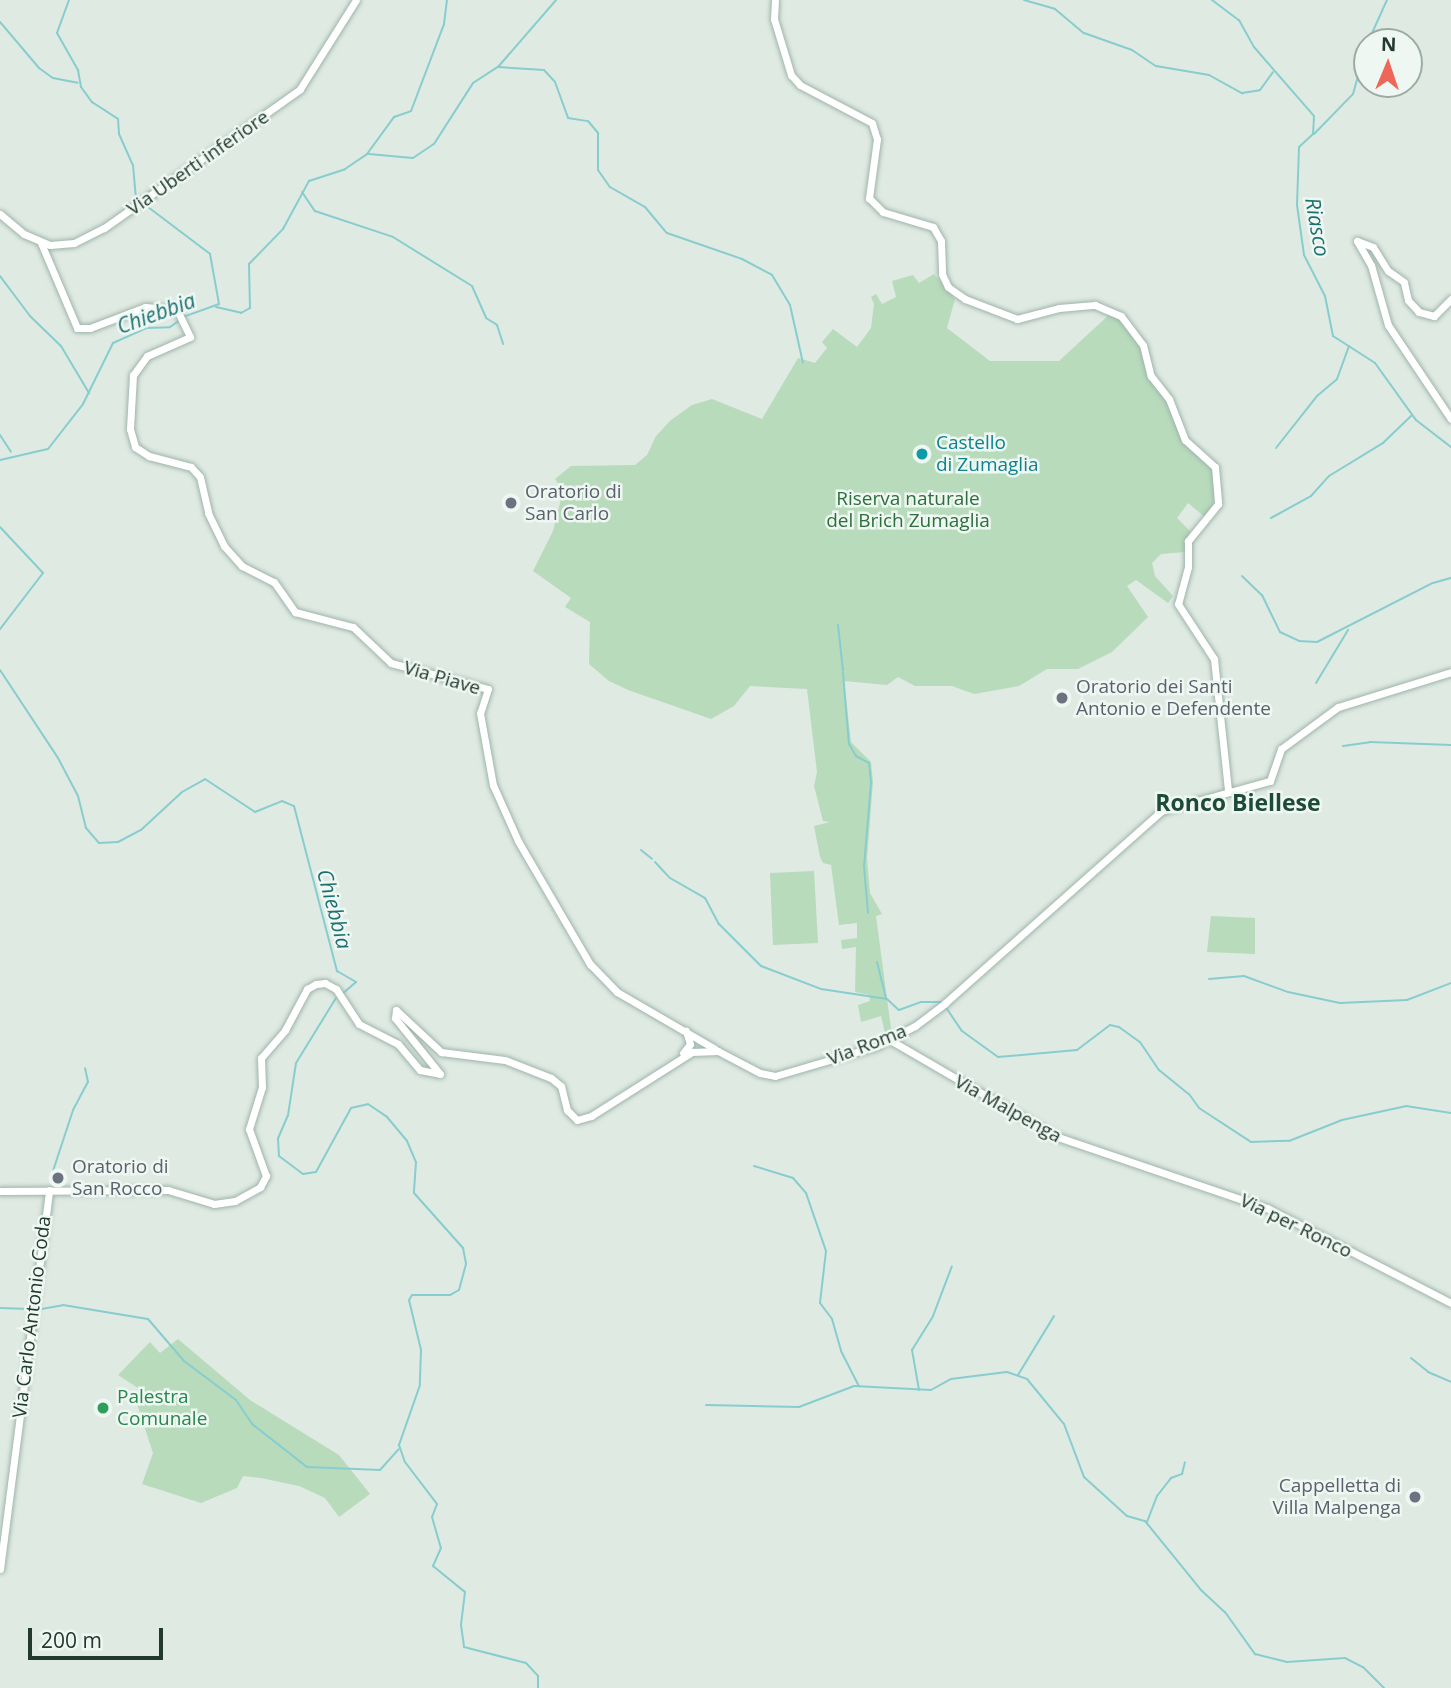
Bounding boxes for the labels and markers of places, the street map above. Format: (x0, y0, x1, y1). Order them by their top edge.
place label: Castello di Zumaglia (936, 432, 1038, 476)
marker: Castello di Zumaglia (914, 446, 930, 462)
place label: Oratorio di San Carlo (525, 481, 622, 525)
marker: Oratorio di San Carlo (503, 495, 519, 511)
place label: Oratorio dei Santi Antonio e Defendente (1076, 676, 1271, 720)
marker: Oratorio dei Santi Antonio e Defendente (1054, 690, 1070, 706)
place label: Oratorio di San Rocco (72, 1156, 169, 1200)
marker: Oratorio di San Rocco (50, 1170, 66, 1186)
place label: Palestra Comunale (117, 1386, 207, 1430)
marker: Palestra Comunale (95, 1400, 111, 1416)
place label: Cappelletta di Villa Malpenga (1273, 1475, 1401, 1519)
marker: Cappelletta di Villa Malpenga (1407, 1489, 1423, 1505)

